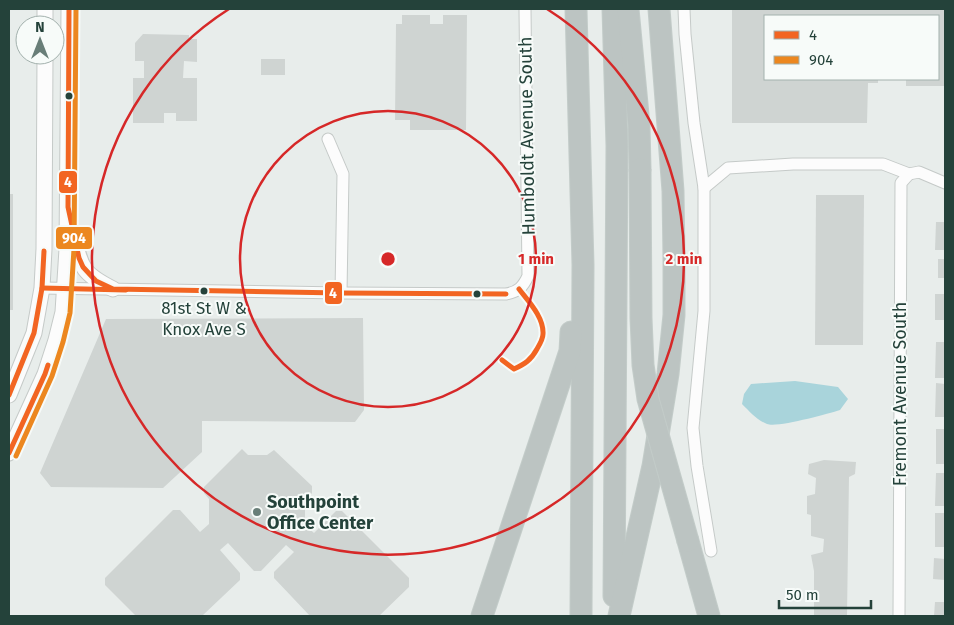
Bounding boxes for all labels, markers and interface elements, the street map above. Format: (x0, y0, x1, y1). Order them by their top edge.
north arrow (15, 15, 65, 65)
legend (764, 15, 939, 80)
text: N (35, 19, 45, 36)
text: 4 (809, 26, 817, 44)
street label: Humboldt Avenue South (514, 36, 540, 236)
text: 904 (809, 51, 833, 69)
unlabelled marker (64, 91, 74, 101)
line badge: 4 (58, 170, 78, 194)
text: 4 (64, 174, 72, 191)
line badge: 904 (55, 226, 93, 250)
text: 904 (62, 230, 86, 247)
centre of rings (379, 250, 397, 268)
text: 1 min (518, 250, 554, 268)
text: 2 min (666, 250, 702, 268)
line badge: 4 (324, 281, 343, 305)
text: 4 (329, 285, 337, 302)
marker: 81st St W & Knox Ave S (199, 286, 209, 296)
unlabelled marker (472, 289, 482, 299)
place label: 81st St W & Knox Ave S (161, 298, 247, 340)
street label: Fremont Avenue South (889, 302, 911, 486)
place label: Southpoint Office Center (267, 491, 374, 534)
marker: Southpoint Office Center (251, 506, 263, 518)
scale bar (779, 578, 872, 610)
text: 50 m (786, 586, 819, 604)

